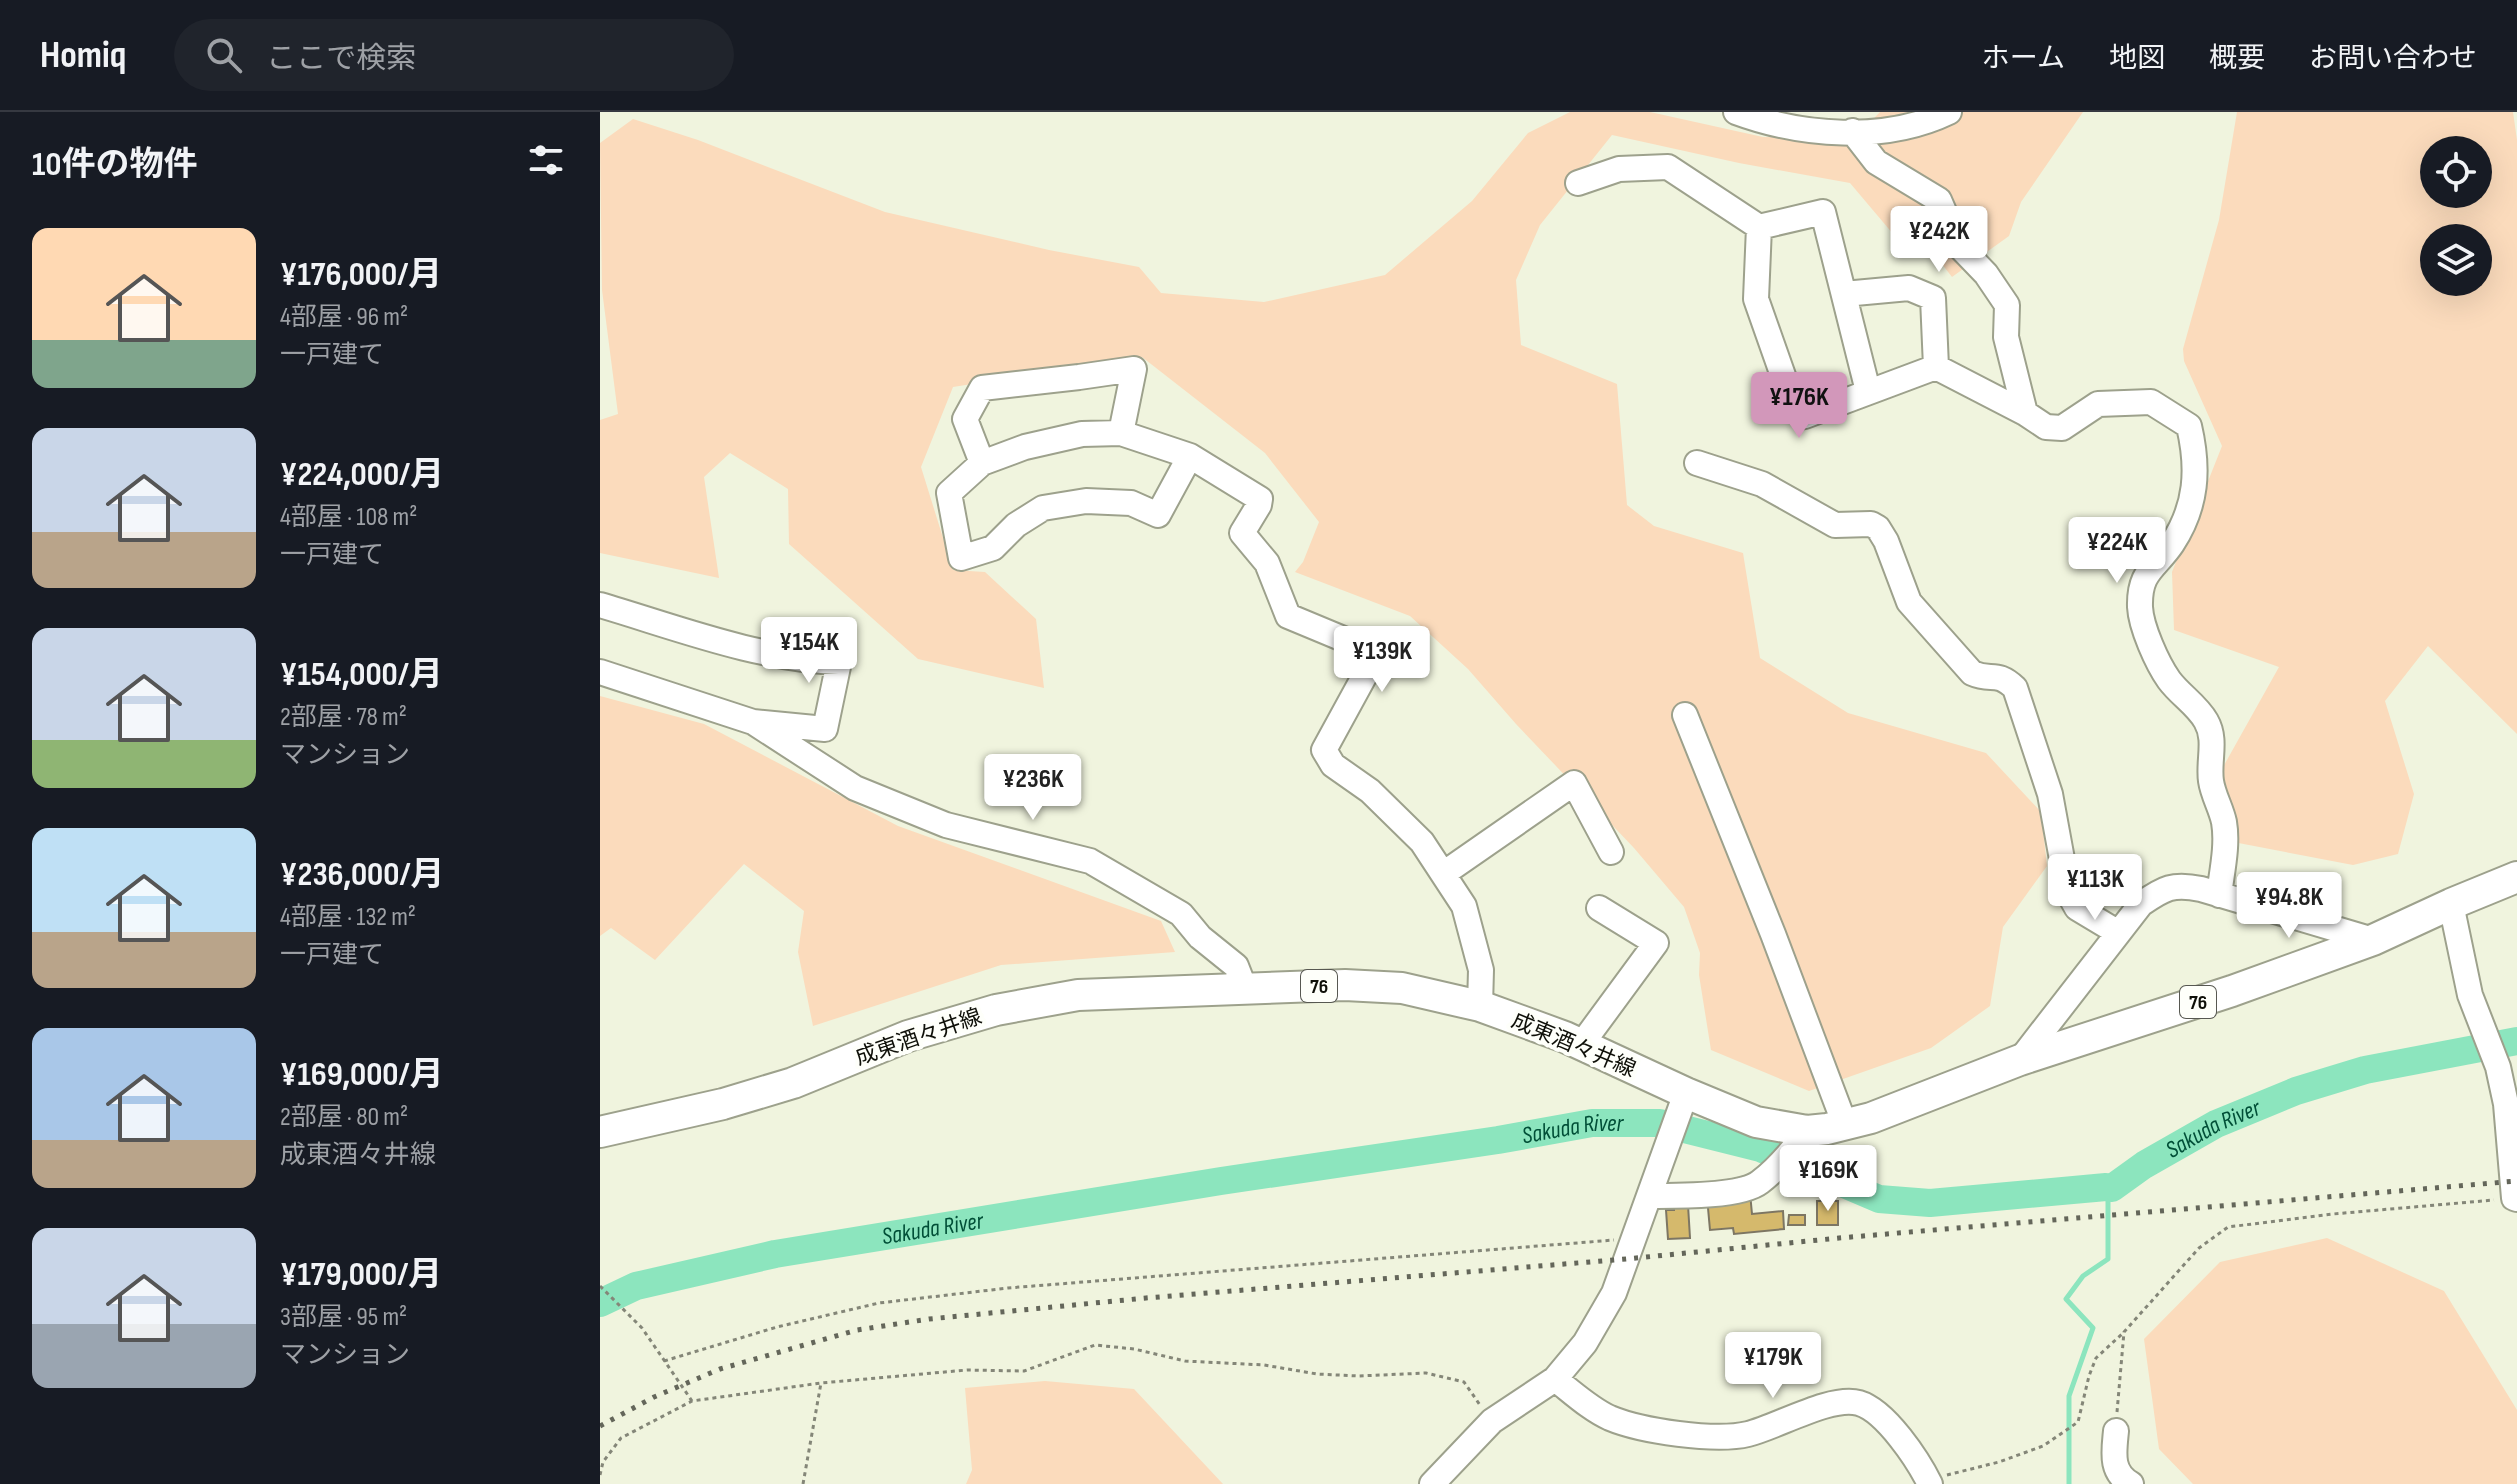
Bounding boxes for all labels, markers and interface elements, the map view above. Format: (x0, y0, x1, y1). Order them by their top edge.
search box (174, 19, 734, 91)
text: Homiq (40, 33, 126, 78)
icon: search (202, 33, 246, 77)
text: ここで検索 (266, 41, 416, 77)
text: ホーム (1982, 42, 2065, 75)
text: 地図 (2109, 42, 2165, 75)
text: 概要 (2209, 42, 2265, 75)
text: お問い合わせ (2309, 42, 2477, 75)
map controls (2420, 136, 2492, 296)
button: locate (2420, 136, 2492, 208)
icon: filters (524, 138, 568, 182)
text: 10件の物件 (32, 144, 198, 185)
pin: ¥242K (1883, 206, 1995, 274)
text: ¥242K (1908, 216, 1970, 247)
button: layers (2420, 224, 2492, 296)
text: ¥176,000/月 (280, 254, 442, 295)
icon: home (96, 260, 192, 356)
text: 4部屋 · 96 m² (280, 302, 408, 333)
text: 一戸建て (280, 340, 384, 371)
pin: ¥176K (1743, 372, 1855, 440)
text: ¥176K (1769, 382, 1829, 413)
text: ¥224,000/月 (280, 454, 444, 495)
icon: home (96, 460, 192, 556)
text: 4部屋 · 108 m² (280, 502, 417, 533)
pin: ¥224K (2061, 517, 2173, 585)
text: ¥224K (2087, 527, 2147, 558)
text: 一戸建て (280, 540, 384, 571)
pin: ¥154K (753, 617, 865, 685)
pin: ¥139K (1326, 626, 1438, 694)
text: ¥154K (779, 627, 839, 658)
text: ¥139K (1352, 636, 1412, 667)
text: ¥154,000/月 (280, 654, 443, 695)
icon: home (96, 660, 192, 756)
text: 2部屋 · 78 m² (280, 702, 407, 733)
text: マンション (280, 740, 410, 771)
pin: ¥236K (977, 754, 1089, 822)
text: ¥236K (1002, 764, 1064, 795)
text: ¥236,000/月 (280, 854, 445, 895)
pin: ¥113K (2039, 854, 2151, 922)
icon: home (96, 860, 192, 956)
text: ¥113K (2066, 864, 2124, 895)
pin: ¥94.8K (2224, 872, 2354, 940)
text: ¥94.8K (2255, 882, 2323, 913)
text: 4部屋 · 132 m² (280, 902, 416, 933)
text: 一戸建て (280, 940, 384, 971)
road number: 76 (1301, 970, 1337, 1002)
road number: 76 (2180, 986, 2216, 1018)
street label: 成東酒々井線 (852, 1003, 985, 1072)
street label: 成東酒々井線 (1507, 1007, 1639, 1084)
text: ¥169,000/月 (280, 1054, 444, 1095)
icon: home (96, 1060, 192, 1156)
water label: Sakuda River (2161, 1093, 2266, 1165)
text: 2部屋 · 80 m² (280, 1102, 408, 1133)
water label: Sakuda River (1520, 1109, 1624, 1150)
text: 成東酒々井線 (280, 1140, 436, 1171)
pin: ¥169K (1772, 1145, 1884, 1213)
text: ¥169K (1798, 1155, 1858, 1186)
water label: Sakuda River (880, 1206, 987, 1251)
text: ¥179,000/月 (280, 1254, 442, 1295)
icon: home (96, 1260, 192, 1356)
text: 3部屋 · 95 m² (280, 1302, 407, 1333)
pin: ¥179K (1717, 1332, 1829, 1400)
text: マンション (280, 1340, 410, 1371)
text: ¥179K (1743, 1342, 1803, 1373)

